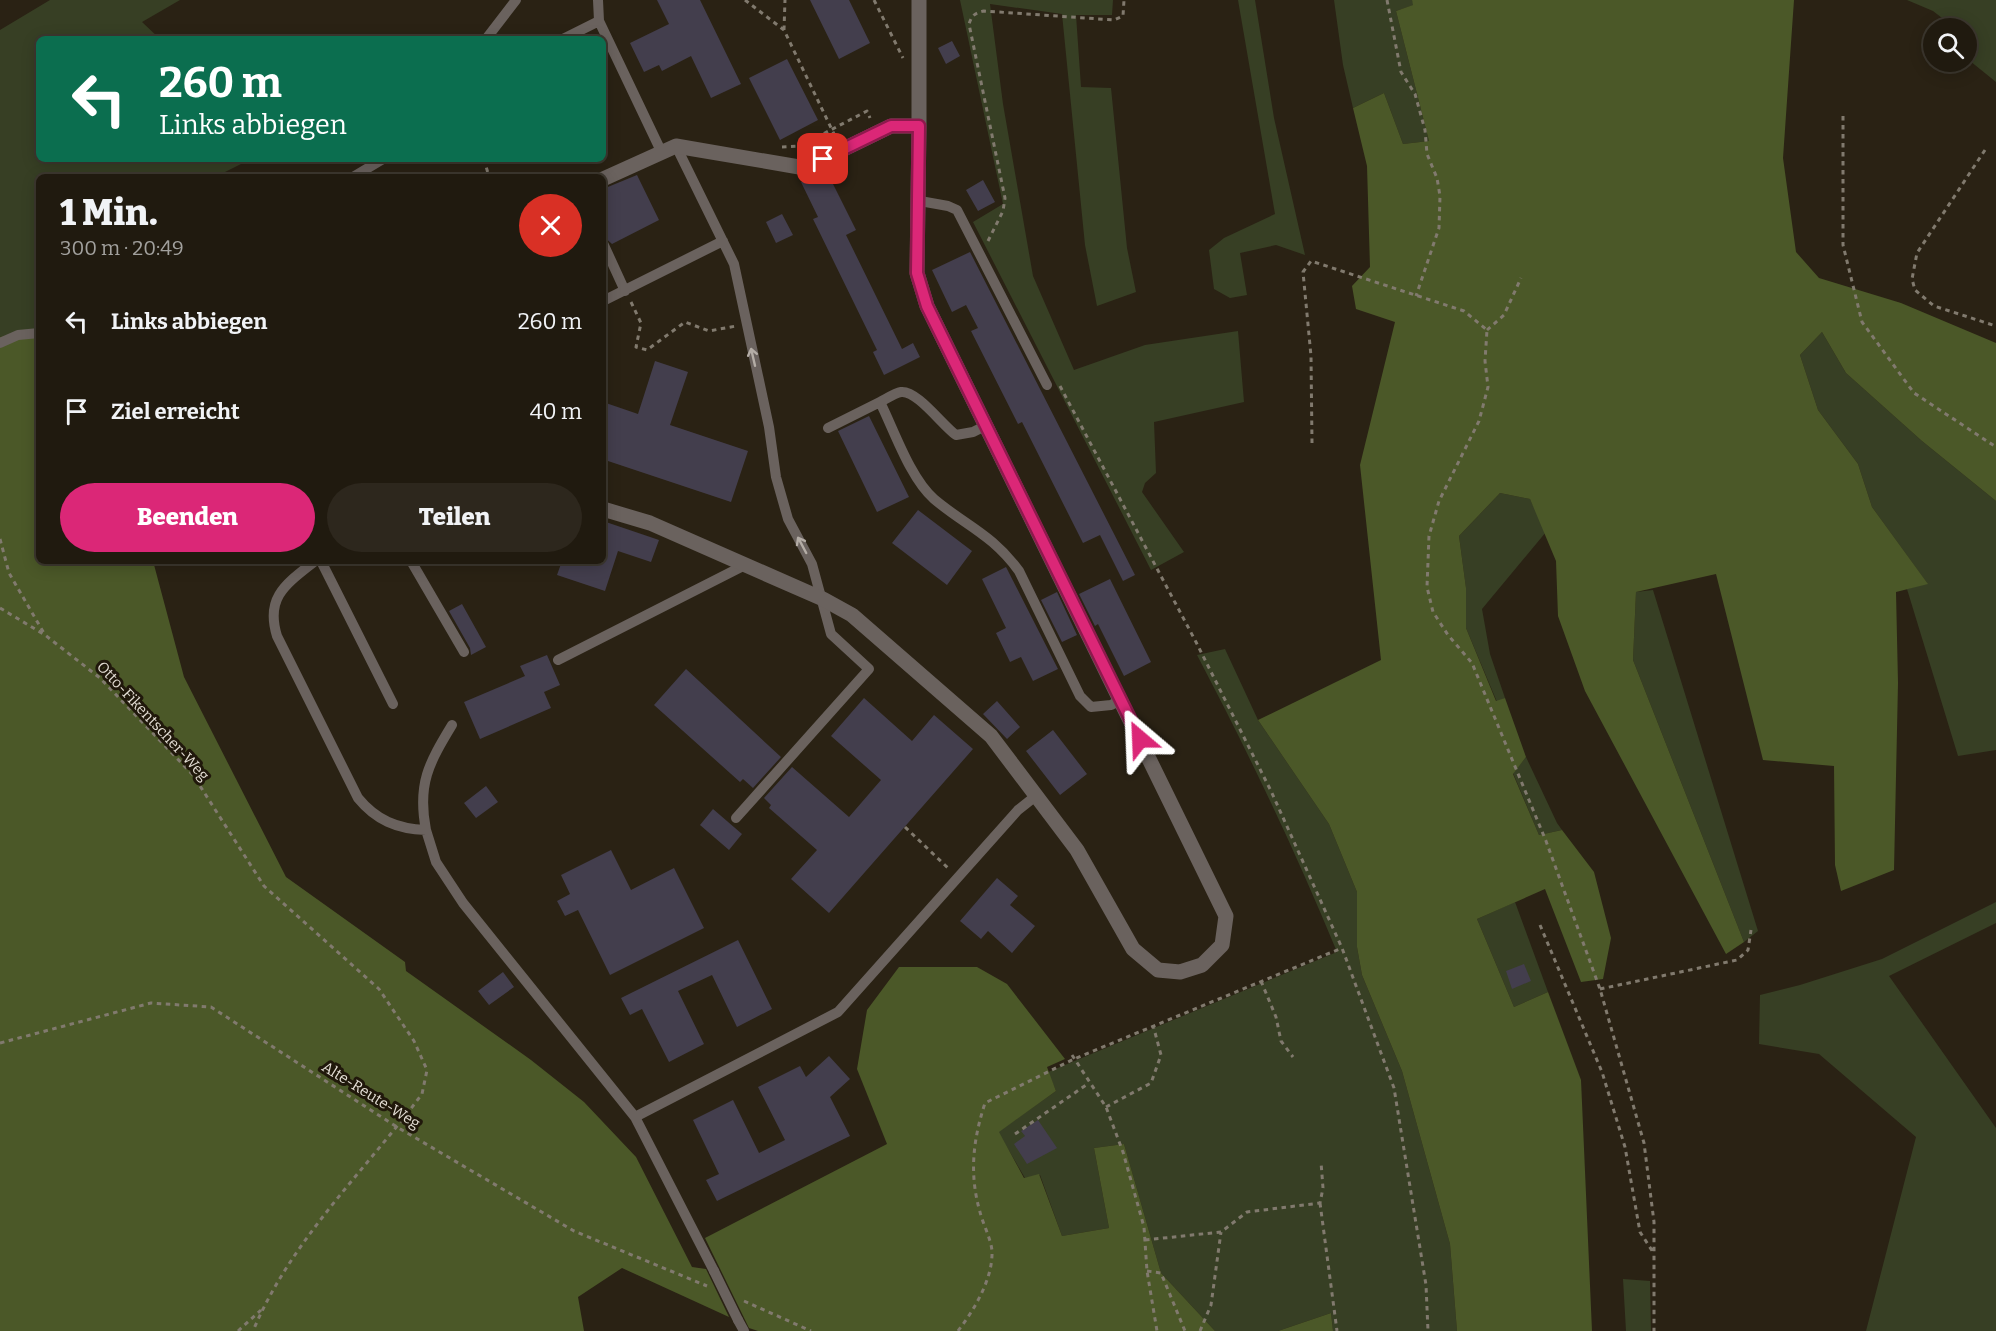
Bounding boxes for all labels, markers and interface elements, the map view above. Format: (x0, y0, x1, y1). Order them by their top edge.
map controls (1923, 18, 1977, 72)
button: search (1923, 18, 1977, 72)
text: 260 m (159, 58, 282, 108)
icon: left (60, 60, 138, 138)
text: Links abbiegen (159, 109, 347, 141)
pin (797, 133, 848, 184)
icon: arrive (806, 142, 839, 175)
text: 1 Min. (60, 191, 158, 235)
button: close (519, 194, 582, 257)
text: 300 m · 20:49 (60, 236, 184, 260)
icon: left (60, 305, 93, 338)
text: Links abbiegen (111, 308, 268, 335)
text: 260 m (518, 308, 582, 335)
one-way arrow (747, 348, 759, 367)
icon: arrive (60, 395, 93, 428)
text: Ziel erreicht (111, 398, 240, 425)
text: 40 m (530, 398, 582, 425)
button: Beenden (60, 483, 315, 552)
button: Teilen (327, 483, 582, 552)
one-way arrow (796, 537, 808, 554)
street label: Otto-Fikentscher-Weg (93, 658, 213, 784)
position arrow (1108, 707, 1172, 771)
street label: Alte-Reute-Weg (319, 1058, 423, 1132)

